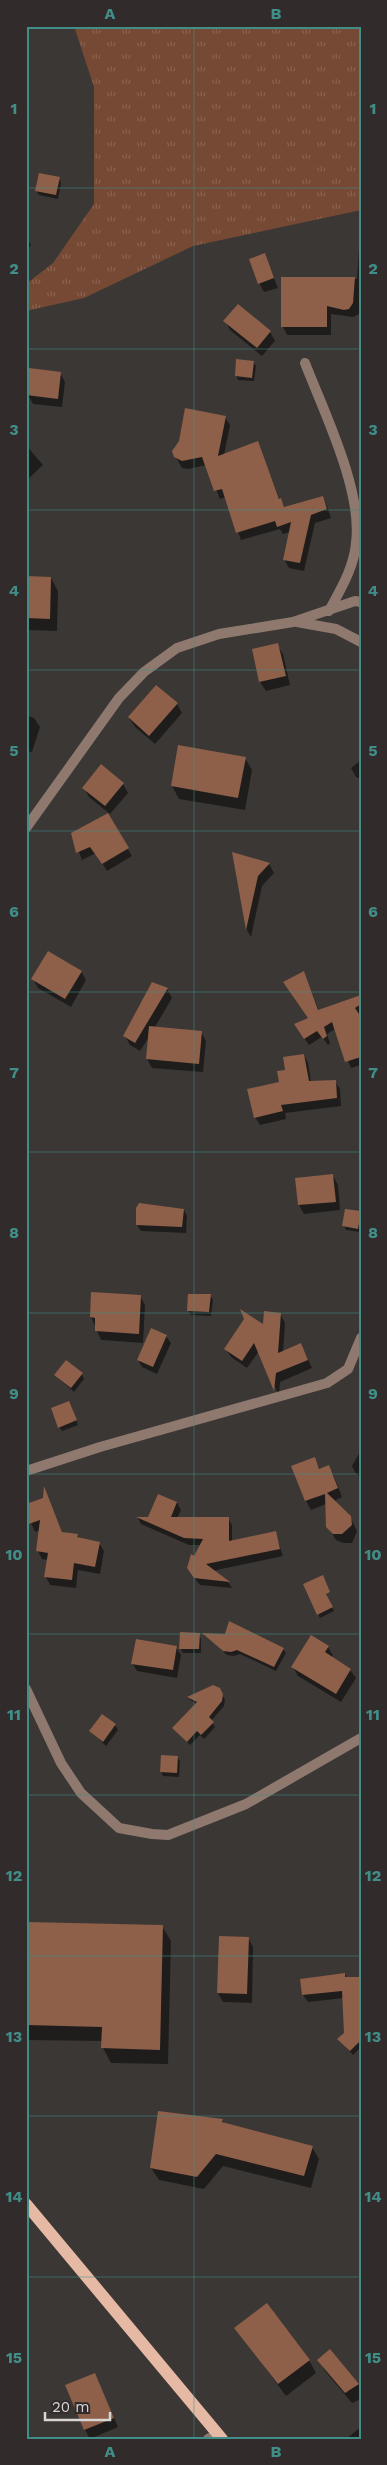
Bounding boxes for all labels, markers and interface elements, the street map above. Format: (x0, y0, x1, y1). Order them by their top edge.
text: A (105, 4, 116, 23)
text: B (271, 4, 282, 23)
text: 1 (11, 99, 17, 118)
text: 1 (370, 99, 376, 118)
text: 2 (9, 259, 19, 278)
text: 2 (368, 259, 378, 278)
text: 3 (9, 420, 19, 439)
text: 3 (368, 420, 378, 439)
text: 4 (9, 581, 19, 600)
text: 4 (368, 581, 378, 600)
text: 5 (9, 741, 19, 760)
text: 5 (368, 741, 378, 760)
text: 6 (9, 902, 19, 921)
text: 6 (368, 902, 378, 921)
text: 7 (9, 1063, 19, 1082)
text: 7 (368, 1063, 378, 1082)
text: 8 (9, 1223, 19, 1242)
text: 8 (368, 1223, 378, 1242)
text: 9 (9, 1384, 19, 1403)
text: 9 (368, 1384, 378, 1403)
text: 10 (5, 1545, 23, 1564)
text: 10 (364, 1545, 382, 1564)
text: 11 (7, 1705, 21, 1724)
text: 11 (366, 1705, 380, 1724)
text: 12 (6, 1866, 22, 1885)
text: 12 (365, 1866, 381, 1885)
text: 13 (6, 2027, 22, 2046)
text: 13 (365, 2027, 381, 2046)
text: 14 (5, 2187, 23, 2206)
text: 14 (364, 2187, 382, 2206)
text: 15 (6, 2348, 22, 2367)
text: 15 (365, 2348, 381, 2367)
scale bar (45, 2390, 110, 2422)
text: 20 m (52, 2398, 90, 2416)
text: A (105, 2442, 116, 2461)
text: B (271, 2442, 282, 2461)

